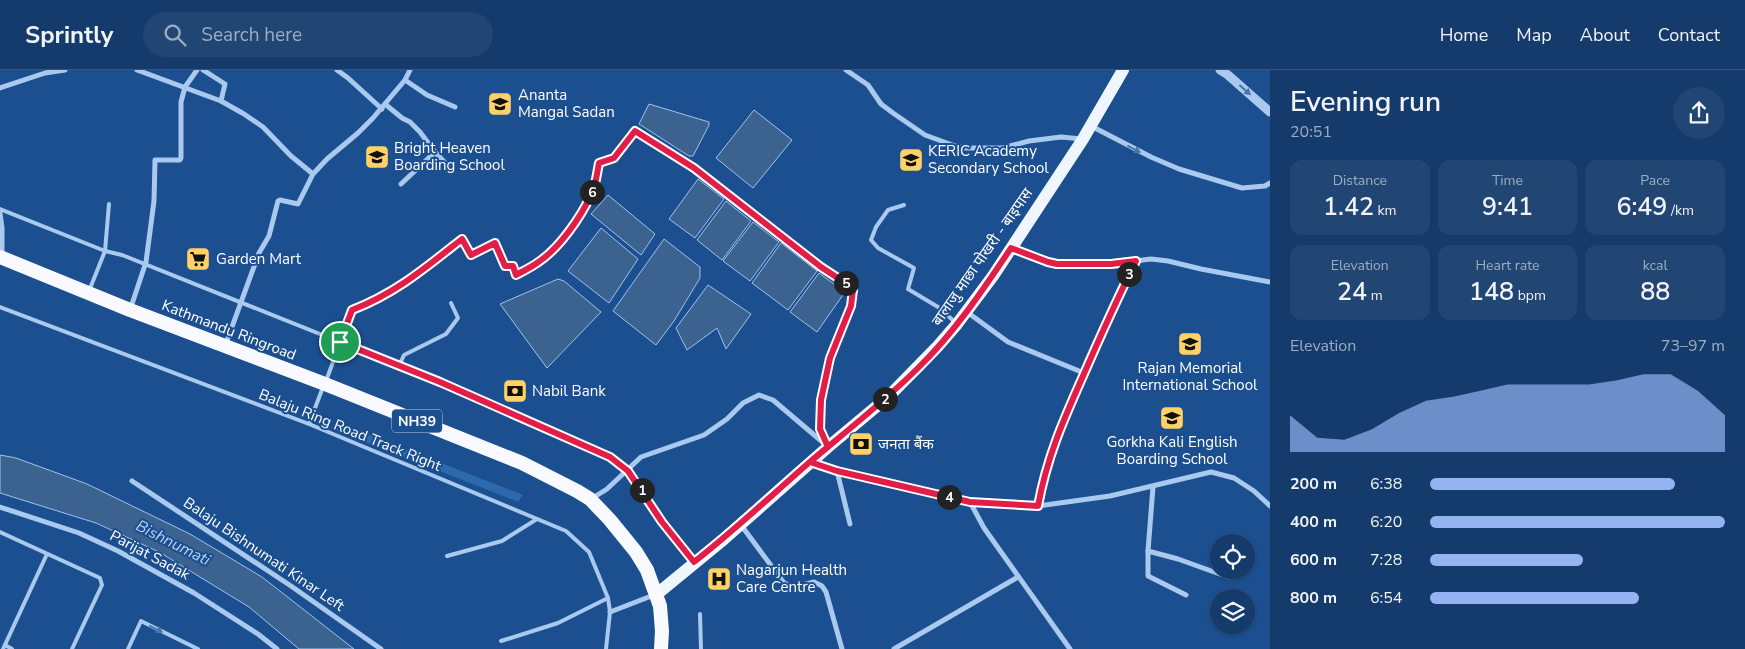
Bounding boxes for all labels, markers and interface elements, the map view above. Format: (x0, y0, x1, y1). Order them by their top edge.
search box (143, 12, 493, 57)
text: Sprintly (25, 19, 113, 51)
icon: search (161, 21, 189, 49)
text: Search here (201, 22, 302, 48)
text: Home (1440, 23, 1488, 47)
text: Map (1516, 23, 1552, 47)
text: About (1580, 23, 1630, 47)
text: Contact (1658, 23, 1720, 47)
text: Evening run (1290, 83, 1441, 121)
one-way arrow (1239, 84, 1251, 96)
place label: Ananta Mangal Sadan (518, 85, 615, 122)
button: share (1673, 87, 1725, 139)
school or university icon: Ananta Mangal Sadan (487, 91, 513, 117)
text: 20:51 (1290, 121, 1332, 143)
place label: Bright Heaven Boarding School (394, 138, 505, 175)
place label: KERIC Academy Secondary School (928, 141, 1049, 178)
school or university icon: Bright Heaven Boarding School (364, 144, 390, 170)
one-way arrow (1127, 145, 1141, 153)
school or university icon: KERIC Academy Secondary School (898, 147, 924, 173)
text: Distance (1333, 171, 1387, 190)
text: Time (1492, 171, 1523, 190)
text: Pace (1640, 171, 1670, 190)
pin: 6 (580, 180, 604, 204)
text: 6 (588, 183, 597, 202)
street label: बालाजु माछा पोखरी - बाइपास (927, 184, 1038, 330)
text: 1.42 (1323, 190, 1374, 224)
text: 9:41 (1482, 190, 1533, 224)
text: 6:49 (1616, 190, 1667, 224)
text: km (1374, 201, 1397, 220)
text: /km (1667, 201, 1694, 220)
supermarket icon: Garden Mart (185, 246, 211, 272)
place label: Garden Mart (216, 249, 302, 269)
text: Elevation (1331, 256, 1389, 275)
text: Heart rate (1475, 256, 1540, 275)
text: kcal (1643, 256, 1668, 275)
pin: 3 (1116, 262, 1142, 286)
text: 3 (1125, 265, 1134, 284)
pin: 5 (834, 270, 858, 296)
text: 5 (842, 274, 851, 293)
text: 24 (1337, 275, 1367, 309)
text: 148 (1469, 275, 1514, 309)
text: 88 (1640, 275, 1670, 309)
text: m (1367, 286, 1383, 305)
text: bpm (1514, 286, 1546, 305)
street label: Kathmandu Ringroad (159, 295, 299, 365)
pin (319, 321, 361, 363)
icon: arrive (326, 328, 354, 356)
school or university icon: Rajan Memorial International School (1177, 331, 1203, 357)
text: Elevation (1290, 335, 1356, 357)
text: 73–97 m (1661, 335, 1725, 357)
place label: Rajan Memorial International School (1122, 358, 1258, 395)
bank icon: Nabil Bank (502, 378, 528, 404)
place label: Nabil Bank (532, 381, 606, 401)
street label: Balaju Ring Road Track Right (256, 384, 445, 476)
pin: 2 (872, 386, 898, 412)
text: 2 (881, 390, 890, 409)
school or university icon: Gorkha Kali English Boarding School (1159, 405, 1185, 431)
road number: NH39 (392, 410, 442, 432)
bank icon: जनता बैंक (848, 431, 874, 457)
place label: Gorkha Kali English Boarding School (1106, 432, 1238, 469)
place label: जनता बैंक (878, 434, 934, 454)
text: 200 m (1290, 473, 1337, 495)
text: 6:38 (1370, 473, 1402, 495)
pin: 1 (630, 478, 654, 502)
text: 1 (638, 481, 647, 500)
pin: 4 (936, 484, 962, 510)
text: 4 (945, 488, 954, 507)
street label: Balaju Bishnumati Kinar Left (179, 492, 349, 616)
text: 400 m (1290, 511, 1337, 533)
text: 6:20 (1370, 511, 1402, 533)
water label: Bishnumati (132, 515, 214, 571)
street label: Parijat Sadak (106, 526, 194, 585)
map controls (1210, 534, 1255, 634)
button: locate (1210, 534, 1255, 579)
text: 600 m (1290, 549, 1337, 571)
text: 7:28 (1370, 549, 1402, 571)
place label: Nagarjun Health Care Centre (736, 560, 847, 597)
hospital icon: Nagarjun Health Care Centre (706, 566, 732, 592)
text: 800 m (1290, 587, 1337, 609)
text: 6:54 (1370, 587, 1402, 609)
button: layers (1210, 589, 1255, 634)
one-way arrow (148, 624, 163, 633)

